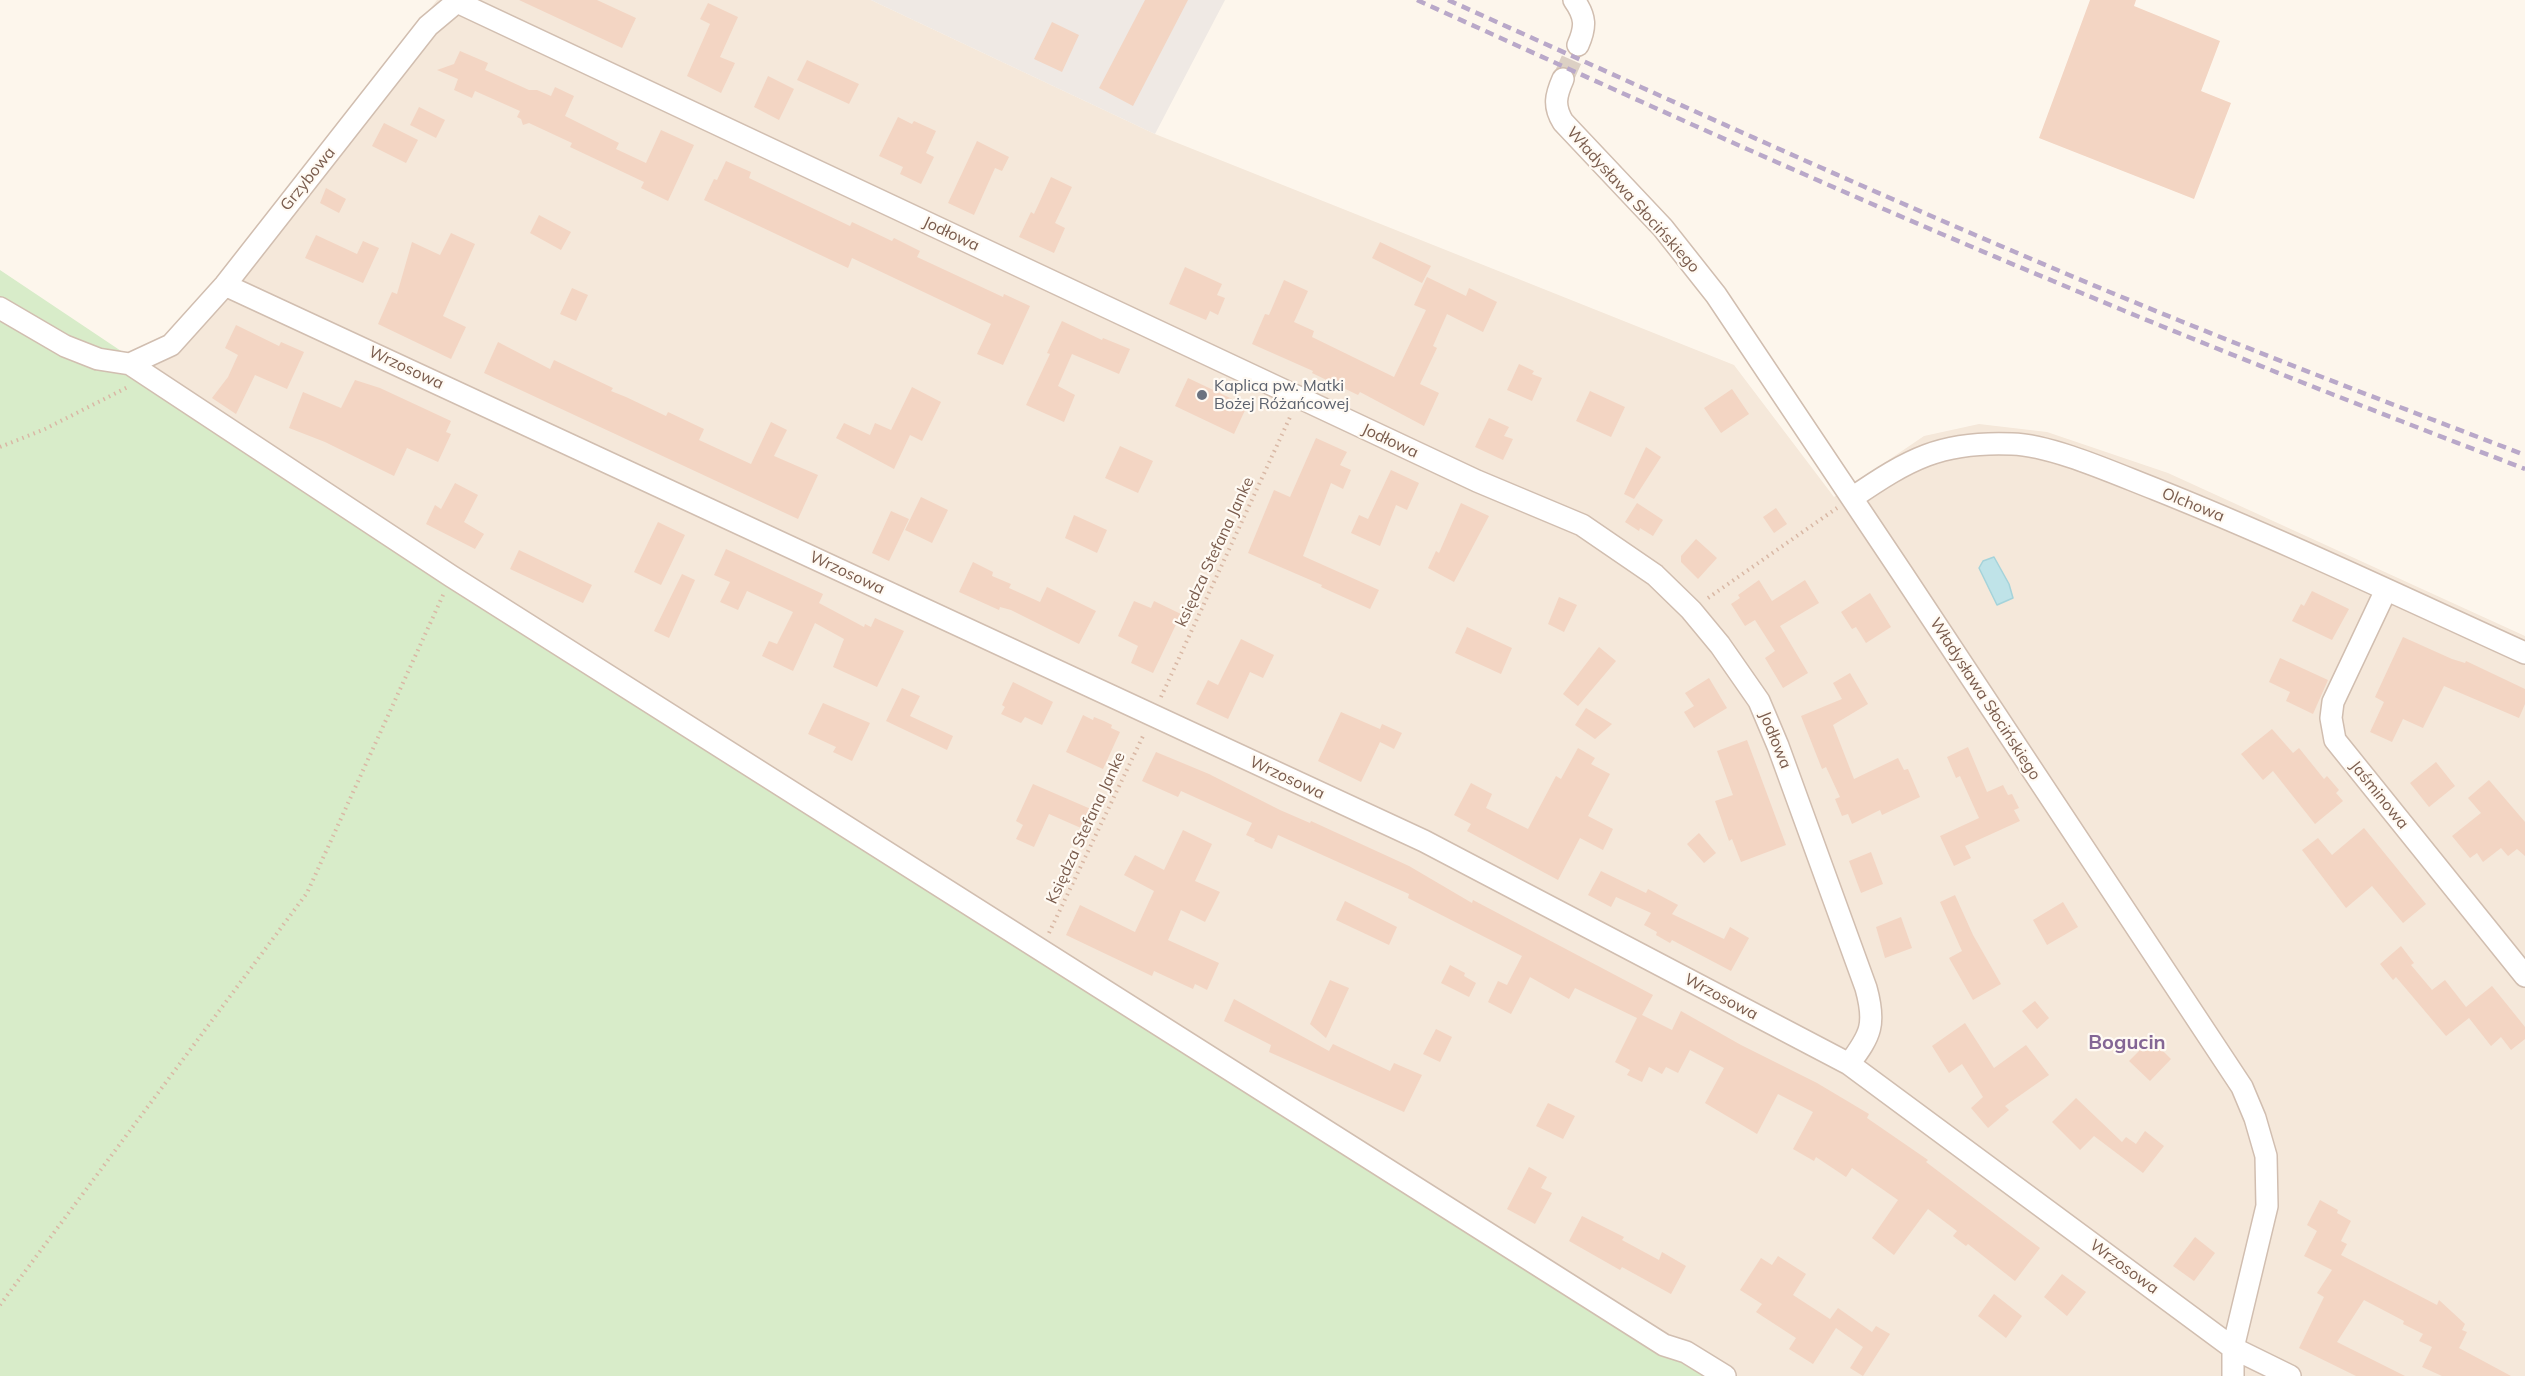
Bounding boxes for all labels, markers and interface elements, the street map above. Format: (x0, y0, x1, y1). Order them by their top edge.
street label: Władysława Słocińskiego (1562, 123, 1704, 277)
street label: Grzybowa (277, 143, 339, 215)
street label: Jodłowa (920, 213, 982, 255)
street label: Wrzosowa (366, 342, 446, 394)
place label: Kaplica pw. Matki Bożej Różańcowej (1214, 376, 1349, 414)
marker: Kaplica pw. Matki Bożej Różańcowej (1195, 388, 1209, 402)
street label: Jodłowa (1359, 420, 1421, 462)
street label: księdza Stefana Janke (1172, 474, 1258, 630)
street label: Olchowa (2159, 484, 2227, 526)
street label: Wrzosowa (807, 547, 887, 599)
street label: Władysława Słocińskiego (1925, 614, 2045, 784)
street label: Jodłowa (1755, 709, 1795, 771)
street label: Księdza Stefana Janke (1042, 749, 1130, 907)
street label: Wrzosowa (1247, 752, 1327, 804)
street label: Jaśminowa (2346, 757, 2412, 833)
street label: Wrzosowa (1681, 970, 1761, 1024)
district label: Bogucin (2088, 1031, 2166, 1055)
street label: Wrzosowa (2086, 1236, 2162, 1298)

